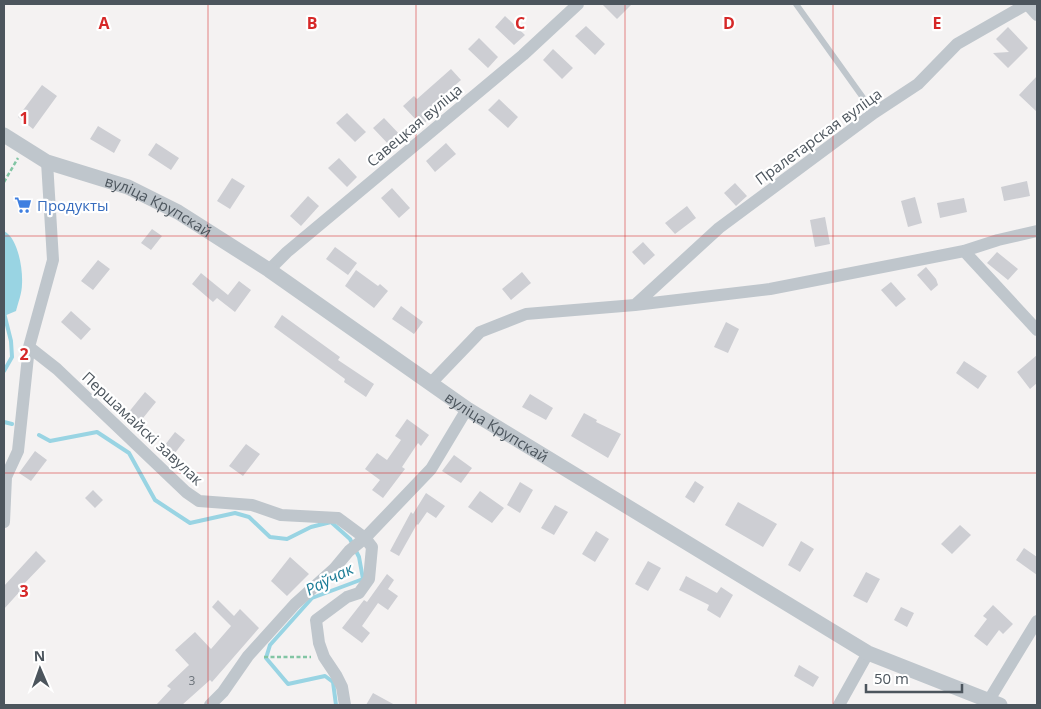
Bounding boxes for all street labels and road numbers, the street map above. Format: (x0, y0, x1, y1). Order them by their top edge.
street label: Савецкая вуліца (362, 79, 466, 171)
street label: Пралетарская вуліца (751, 83, 885, 189)
street label: вуліца Крупскай (102, 170, 216, 241)
street label: Першамайскі завулак (78, 367, 208, 489)
street label: вуліца Крупскай (441, 387, 552, 466)

